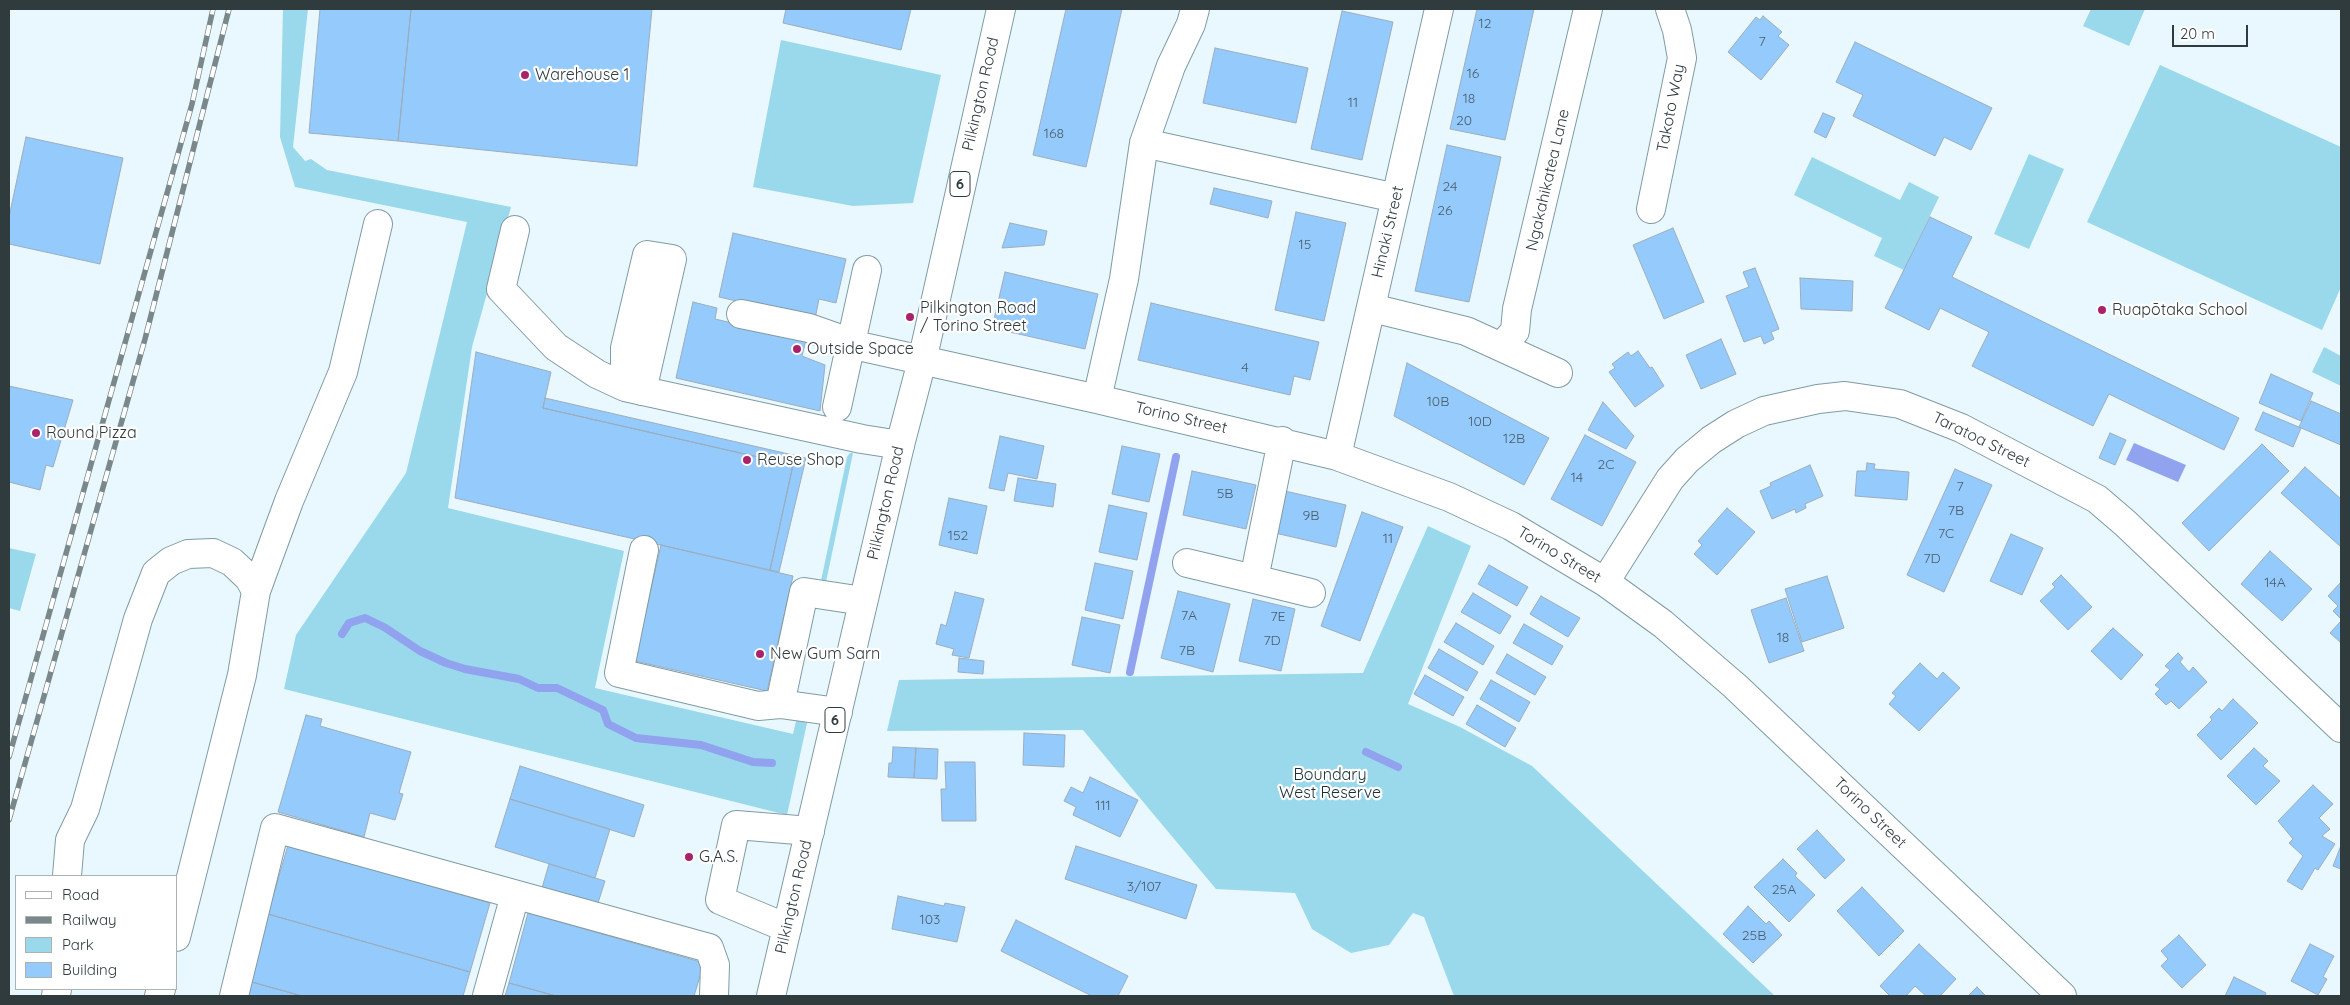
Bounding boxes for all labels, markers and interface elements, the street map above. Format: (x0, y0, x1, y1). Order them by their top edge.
scale bar (2175, 15, 2251, 47)
house number: 12 (1479, 16, 1491, 32)
text: 20 m (2180, 24, 2215, 43)
house number: 7 (1758, 34, 1766, 50)
street label: Pilkington Road (959, 35, 1003, 153)
street label: Takoto Way (1653, 62, 1689, 154)
place label: Warehouse 1 (535, 65, 630, 85)
house number: 16 (1467, 66, 1479, 82)
marker: Warehouse 1 (519, 69, 531, 81)
house number: 18 (1463, 91, 1475, 107)
house number: 11 (1348, 95, 1358, 111)
street label: Ngakahikatea Lane (1522, 107, 1574, 253)
house number: 20 (1456, 113, 1472, 129)
house number: 168 (1044, 126, 1064, 142)
road number: 6 (950, 172, 970, 196)
house number: 24 (1443, 179, 1457, 195)
street label: Hinaki Street (1368, 184, 1408, 280)
house number: 26 (1437, 203, 1453, 219)
house number: 15 (1299, 237, 1311, 253)
place label: Pilkington Road / Torino Street (920, 298, 1036, 336)
place label: Ruapōtaka School (2112, 300, 2248, 320)
marker: Ruapōtaka School (2096, 304, 2108, 316)
marker: Pilkington Road / Torino Street (904, 311, 916, 323)
place label: Outside Space (807, 339, 914, 359)
marker: Outside Space (791, 343, 803, 355)
house number: 4 (1241, 360, 1249, 376)
house number: 10B (1427, 394, 1449, 410)
street label: Torino Street (1133, 398, 1229, 438)
street label: Taratoa Street (1929, 408, 2033, 472)
house number: 10D (1468, 414, 1492, 430)
place label: Round Pizza (46, 423, 137, 443)
marker: Round Pizza (30, 427, 42, 439)
house number: 12B (1503, 431, 1525, 447)
street label: Pilkington Road (864, 444, 908, 562)
place label: Reuse Shop (757, 450, 844, 470)
marker: Reuse Shop (741, 454, 753, 466)
house number: 2C (1598, 457, 1614, 473)
house number: 14 (1571, 470, 1583, 486)
house number: 7 (1956, 479, 1964, 495)
house number: 5B (1217, 486, 1233, 502)
house number: 7B (1948, 503, 1964, 519)
house number: 9B (1303, 508, 1319, 524)
street label: Torino Street (1514, 523, 1604, 587)
house number: 7C (1938, 526, 1954, 542)
house number: 152 (948, 528, 968, 544)
house number: 11 (1383, 531, 1393, 547)
house number: 7D (1923, 551, 1941, 567)
house number: 14A (2264, 575, 2286, 591)
house number: 7A (1181, 608, 1197, 624)
house number: 7E (1270, 609, 1286, 625)
house number: 18 (1777, 630, 1789, 646)
house number: 7D (1263, 633, 1281, 649)
house number: 7B (1179, 643, 1195, 659)
place label: New Gum Sarn (770, 644, 880, 664)
marker: New Gum Sarn (754, 648, 766, 660)
road number: 6 (825, 708, 845, 732)
park label: Boundary West Reserve (1279, 765, 1381, 803)
street label: Torino Street (1830, 773, 1910, 853)
house number: 111 (1095, 798, 1111, 814)
street label: Pilkington Road (772, 838, 816, 956)
place label: G.A.S. (699, 847, 738, 867)
marker: G.A.S. (683, 851, 695, 863)
legend (15, 875, 178, 990)
house number: 3/107 (1127, 879, 1161, 895)
house number: 25A (1772, 882, 1796, 898)
text: Road (62, 885, 99, 904)
text: Railway (62, 910, 117, 929)
house number: 103 (920, 912, 940, 928)
house number: 25B (1742, 928, 1766, 944)
text: Park (62, 935, 94, 954)
text: Building (62, 960, 117, 979)

